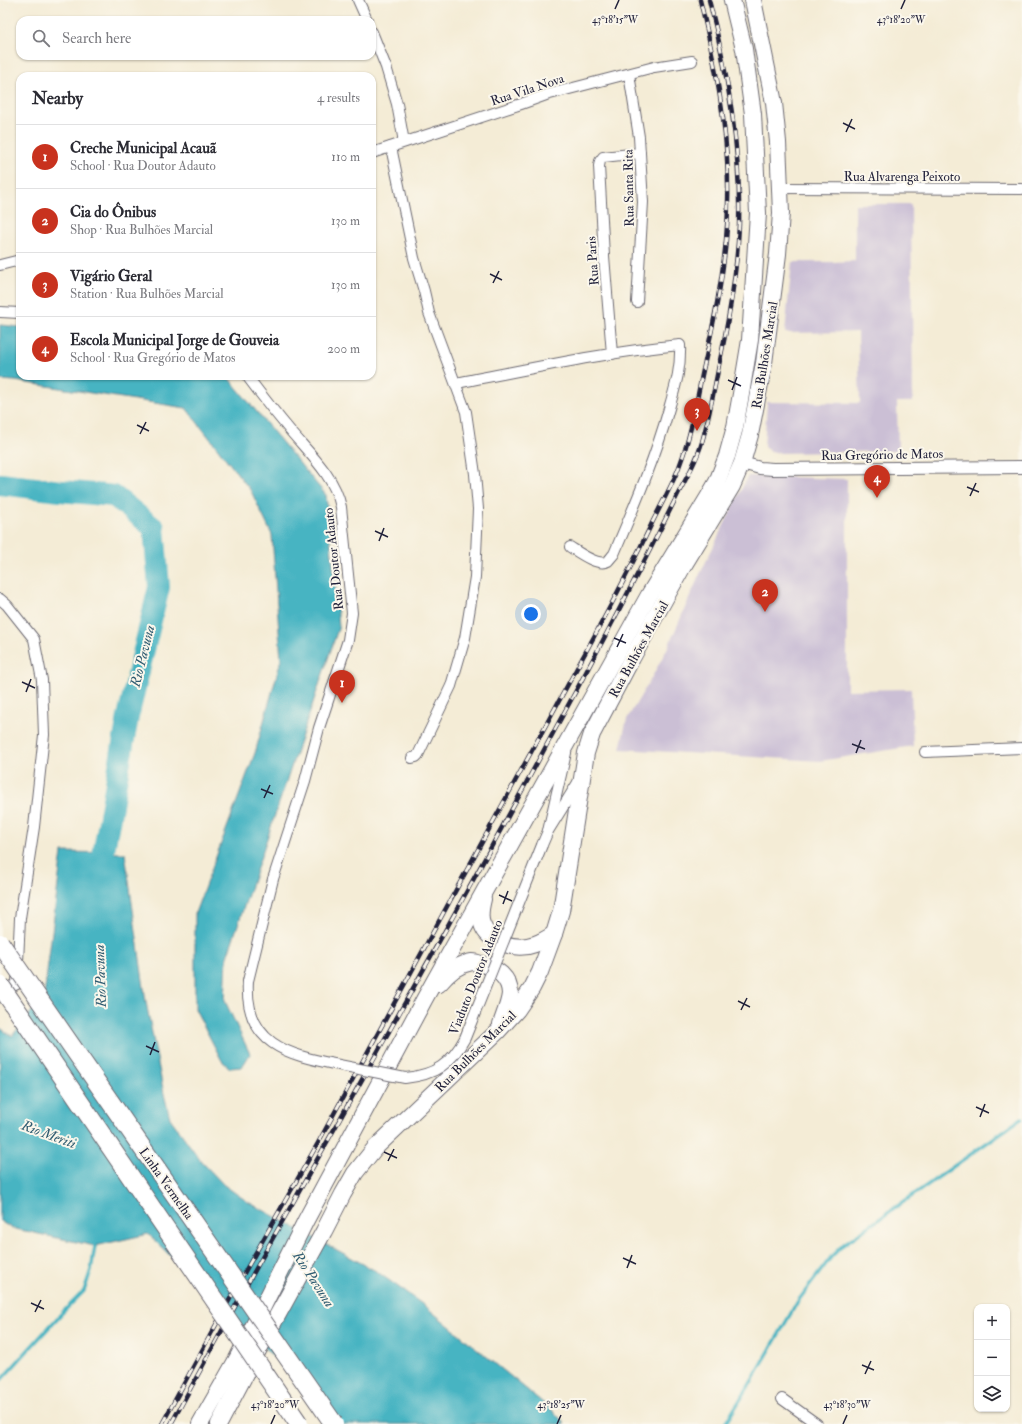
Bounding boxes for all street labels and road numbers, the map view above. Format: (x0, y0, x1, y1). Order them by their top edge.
street label: Rua Vila Nova (489, 70, 567, 109)
street label: Rua Santa Rita (620, 148, 638, 227)
street label: Rua Alvarenga Peixoto (844, 169, 960, 185)
street label: Rua Paris (583, 235, 603, 286)
street label: Rua Bulhões Marcial (749, 300, 781, 410)
street label: Rua Gregório de Matos (821, 446, 944, 464)
street label: Rua Doutor Adauto (321, 507, 347, 611)
street label: Rua Bulhões Marcial (606, 598, 672, 701)
street label: Viaduto Doutor Adauto (445, 917, 506, 1037)
street label: Rua Bulhões Marcial (432, 1007, 520, 1096)
street label: Linha Vermelha (136, 1145, 197, 1223)

